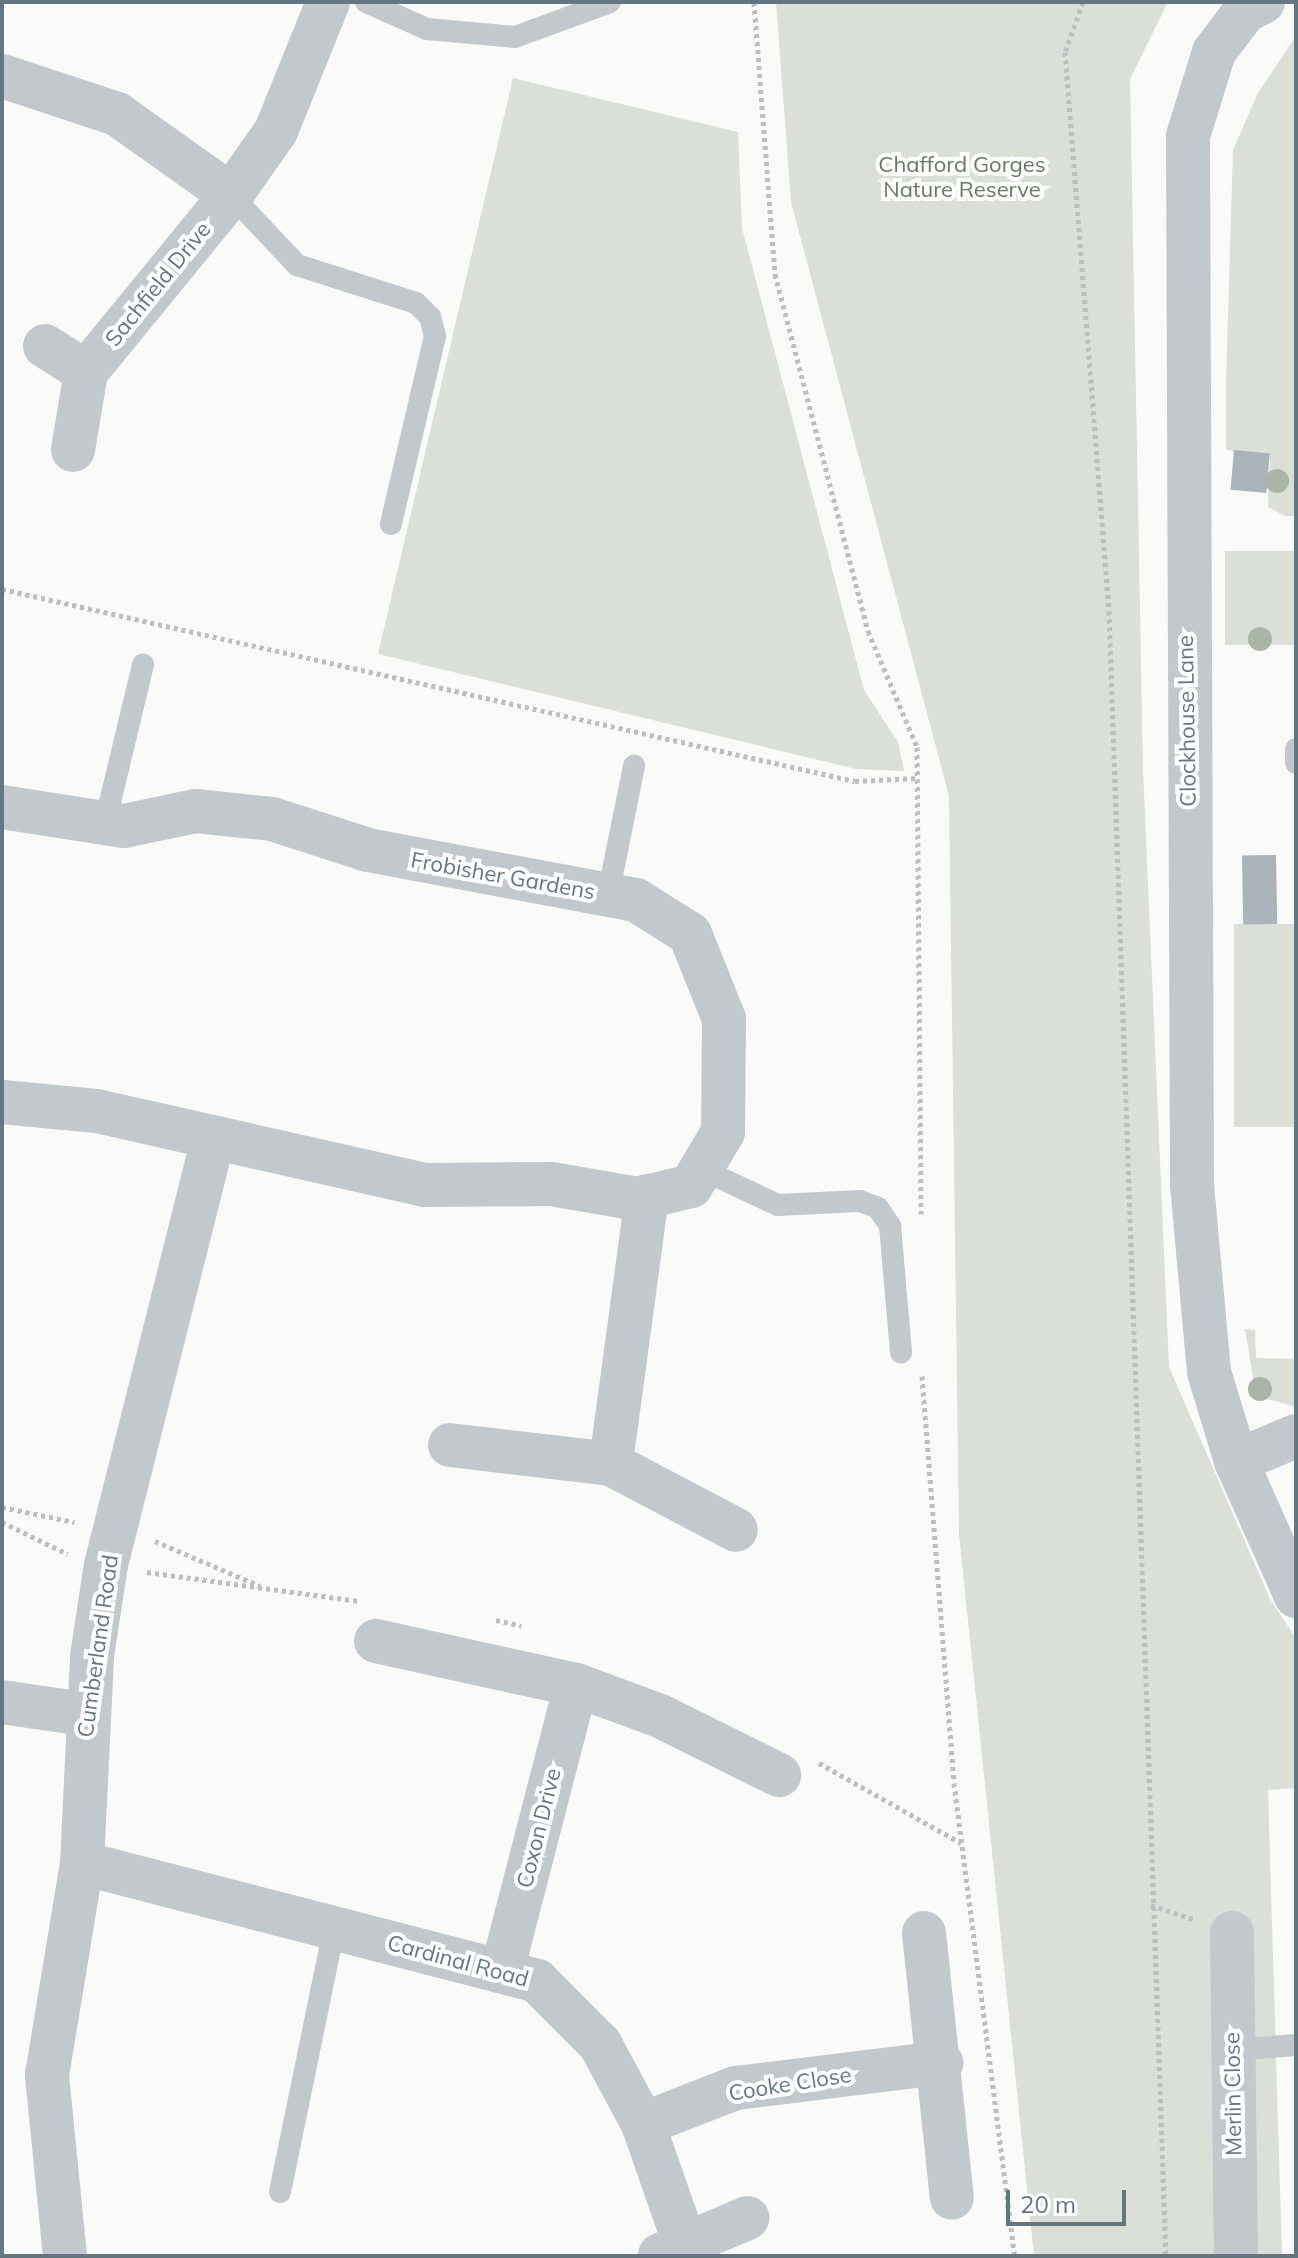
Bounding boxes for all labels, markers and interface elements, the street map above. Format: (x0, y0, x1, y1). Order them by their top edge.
park label: Chafford Gorges Nature Reserve (878, 151, 1046, 202)
street label: Sachfield Drive (100, 216, 216, 352)
street label: Clockhouse Lane (1172, 635, 1202, 807)
street label: Frobisher Gardens (409, 847, 597, 905)
street label: Cumberland Road (72, 1553, 124, 1739)
street label: Coxon Drive (511, 1765, 567, 1891)
street label: Cardinal Road (384, 1929, 532, 1993)
street label: Merlin Close (1219, 2032, 1247, 2156)
street label: Cooke Close (727, 2061, 853, 2107)
scale bar (1010, 2174, 1130, 2224)
text: 20 m (1020, 2189, 1076, 2219)

